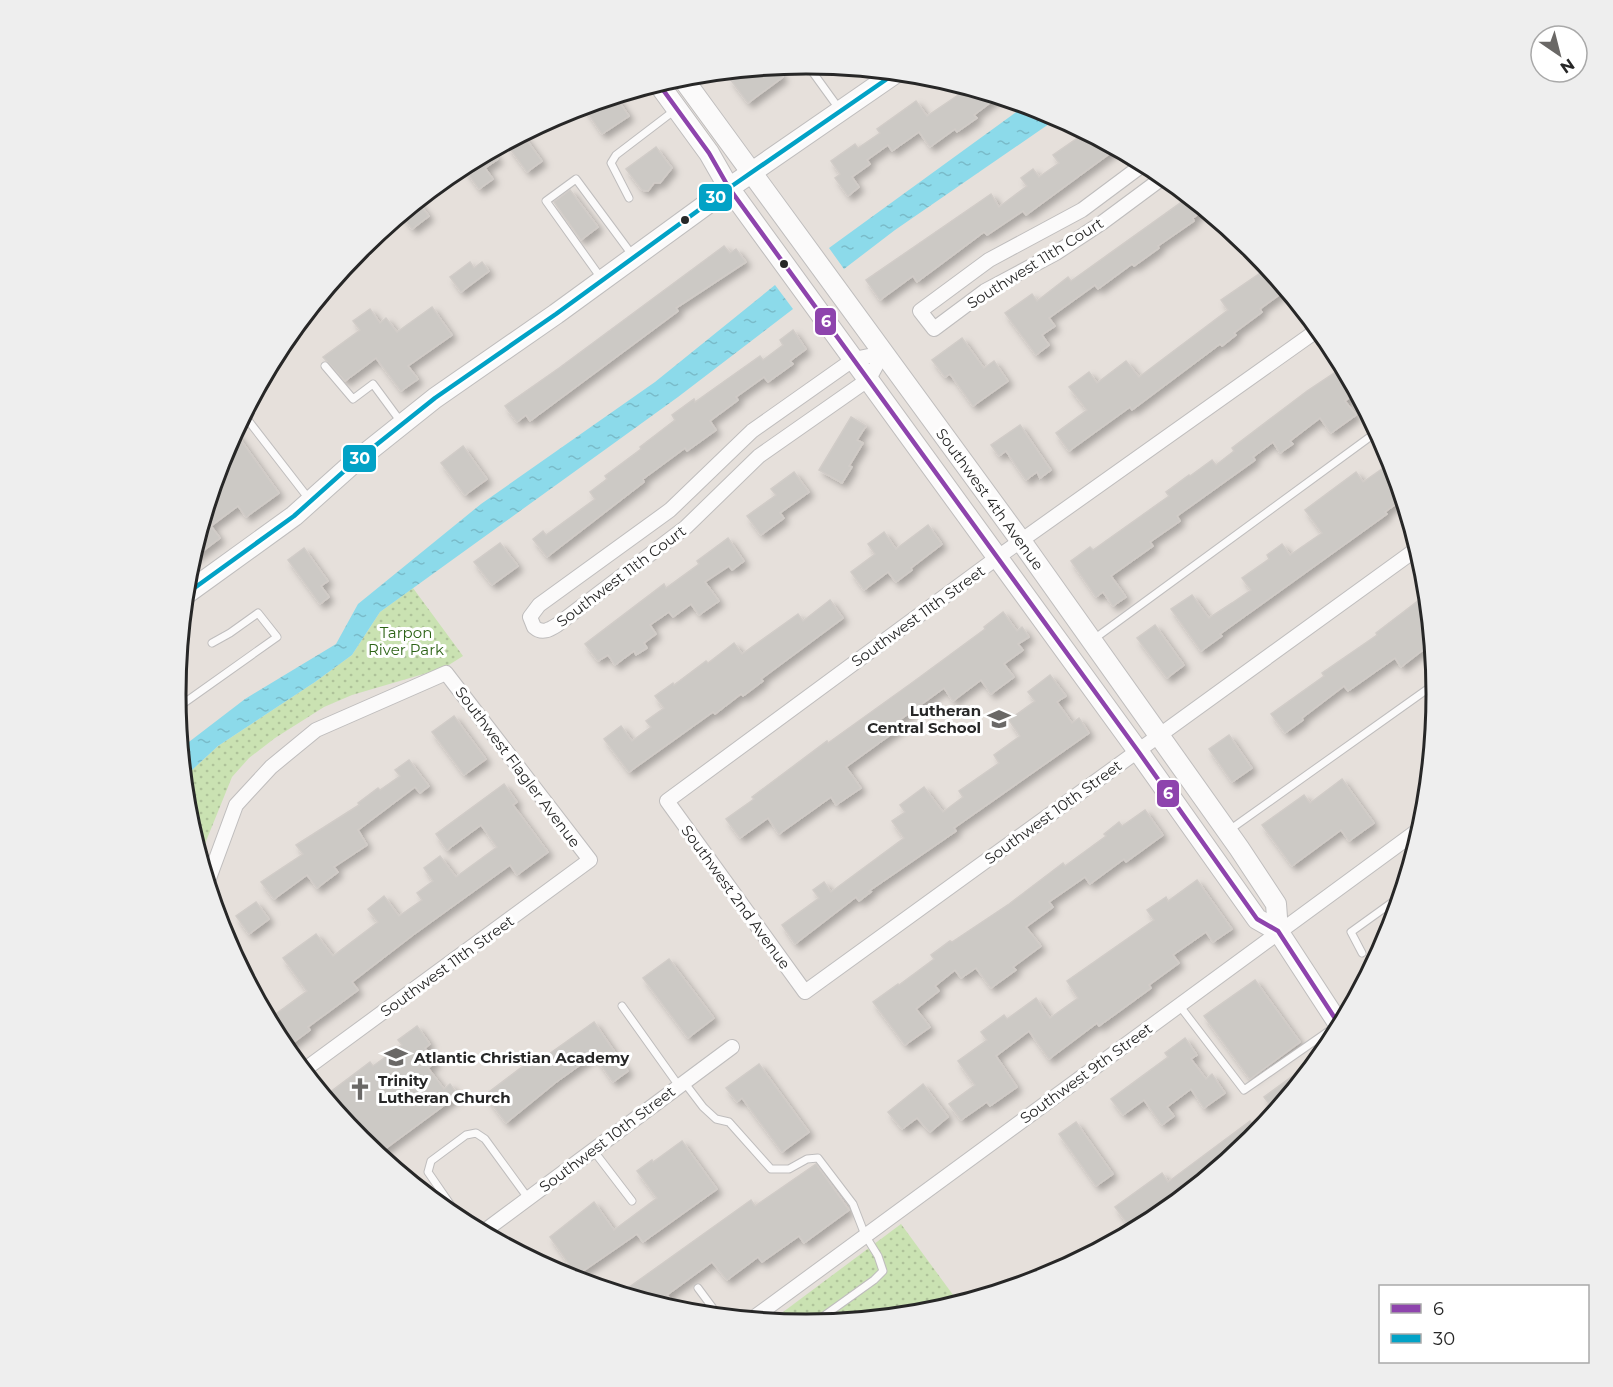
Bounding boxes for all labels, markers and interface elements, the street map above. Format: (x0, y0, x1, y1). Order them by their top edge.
north arrow (1529, 24, 1589, 84)
text: N (1557, 54, 1578, 77)
line badge: 30 (698, 183, 733, 212)
text: 30 (705, 188, 726, 207)
street label: Southwest 11th Court (963, 213, 1107, 313)
unlabelled marker (679, 214, 691, 226)
unlabelled marker (778, 258, 790, 270)
line badge: 6 (814, 307, 837, 336)
text: 6 (821, 312, 831, 331)
street label: Southwest 4th Avenue (932, 424, 1048, 574)
line badge: 30 (342, 444, 377, 473)
text: 30 (349, 449, 370, 468)
street label: Southwest 11th Court (552, 521, 690, 631)
street label: Southwest 11th Street (847, 561, 989, 671)
park label: Tarpon River Park (368, 623, 444, 659)
street label: Southwest Flagler Avenue (451, 683, 585, 851)
place label: Lutheran Central School (867, 701, 981, 737)
school or university icon: Lutheran Central School (986, 706, 1012, 732)
street label: Southwest 10th Street (981, 756, 1125, 868)
line badge: 6 (1156, 779, 1180, 808)
text: 6 (1163, 784, 1173, 803)
street label: Southwest 2nd Avenue (677, 821, 795, 973)
street label: Southwest 11th Street (376, 911, 518, 1021)
street label: Southwest 9th Street (1016, 1019, 1156, 1127)
school or university icon: Atlantic Christian Academy (383, 1044, 409, 1070)
place label: Atlantic Christian Academy (413, 1048, 630, 1067)
place label: Trinity Lutheran Church (378, 1071, 511, 1107)
church icon: Trinity Lutheran Church (347, 1076, 373, 1102)
street label: Southwest 10th Street (535, 1082, 679, 1196)
legend (1379, 1285, 1589, 1363)
text: 6 (1433, 1298, 1444, 1320)
text: 30 (1433, 1328, 1455, 1350)

